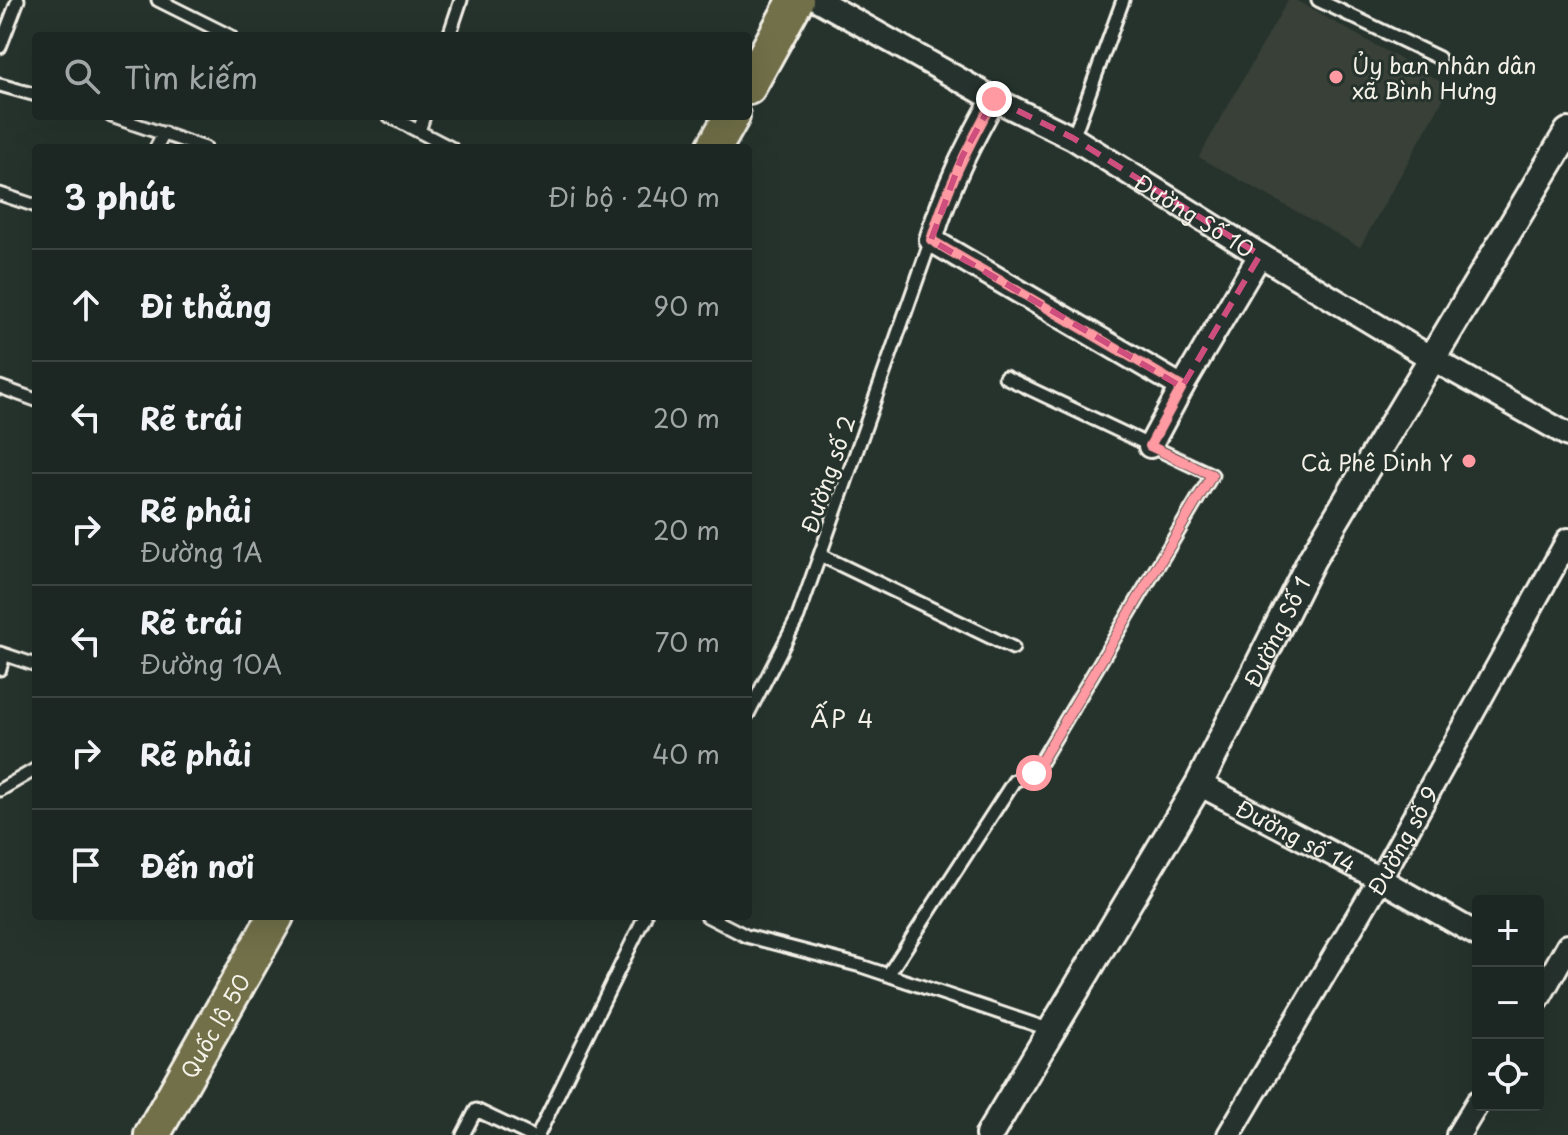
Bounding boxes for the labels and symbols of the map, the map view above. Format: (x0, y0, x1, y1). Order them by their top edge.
place label: Ủy ban nhân dân xã Bình Hưng (1352, 48, 1537, 106)
marker: Ủy ban nhân dân xã Bình Hưng (1327, 68, 1345, 86)
route end (976, 81, 1012, 117)
street label: Đường Số 10 (1129, 164, 1261, 264)
street label: Đường số 2 (791, 411, 863, 537)
place label: Cà Phê Dinh Y (1301, 445, 1453, 478)
marker: Cà Phê Dinh Y (1460, 452, 1478, 470)
street label: Đường Số 1 (1234, 570, 1317, 692)
district label: ẤP 4 (811, 700, 875, 736)
route start (1016, 755, 1052, 791)
street label: Đường số 9 (1358, 779, 1445, 901)
street label: Đường số 14 (1231, 790, 1362, 880)
street label: Quốc lộ 50 (171, 967, 257, 1084)

